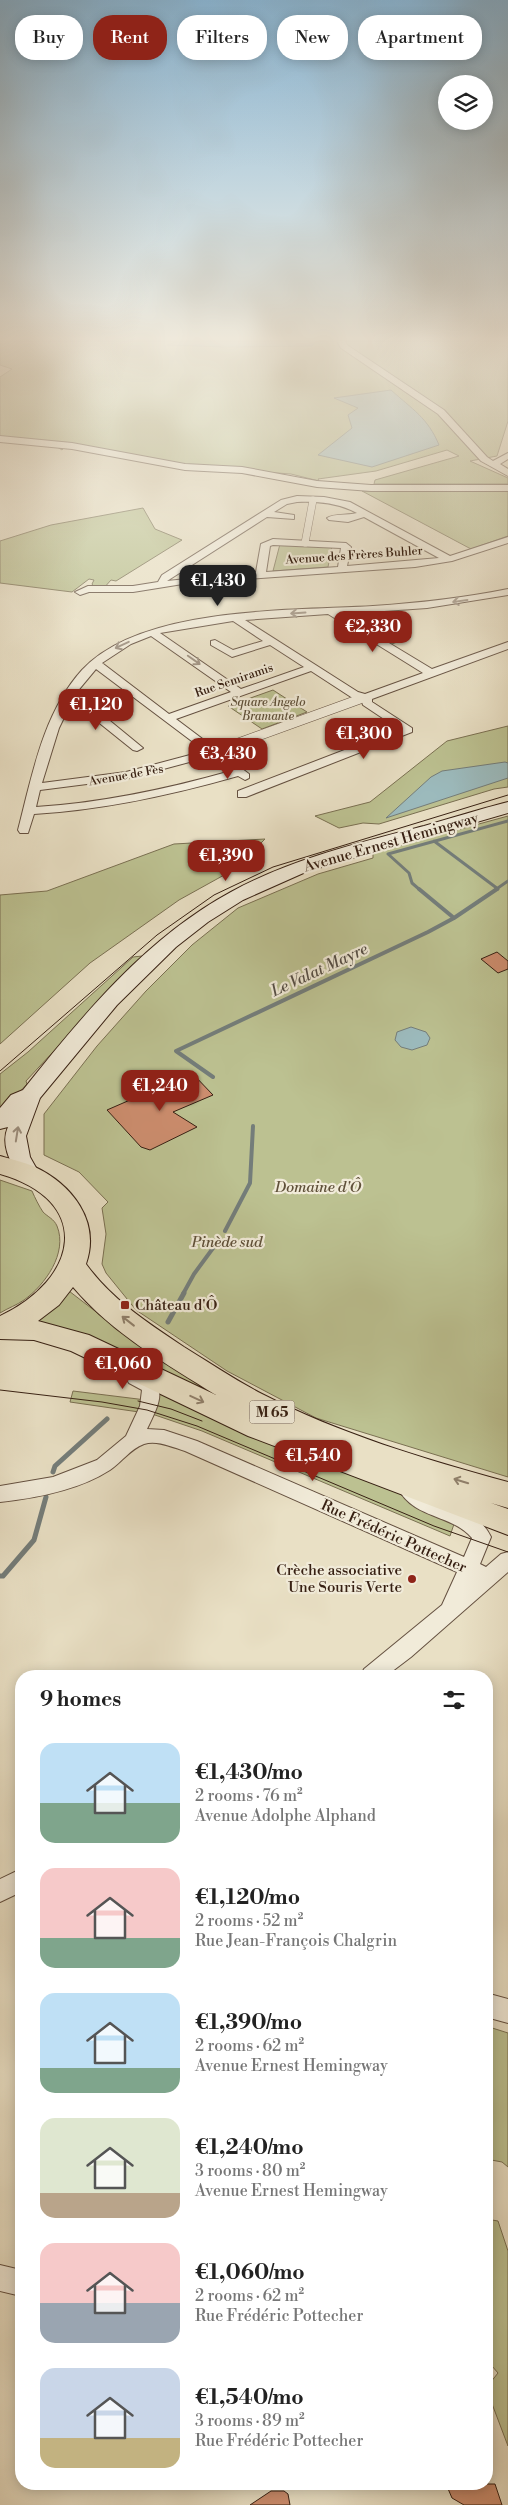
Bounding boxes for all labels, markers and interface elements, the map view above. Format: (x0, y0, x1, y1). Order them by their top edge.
chip: Buy (15, 15, 83, 60)
chip: Rent (93, 15, 167, 60)
chip: Filters (177, 15, 267, 60)
chip: New (277, 15, 348, 60)
chip: Apartment (358, 15, 482, 60)
map controls (438, 75, 493, 130)
button: layers (438, 75, 493, 130)
street label: Avenue des Frères Buhler (284, 543, 423, 568)
pin: €1,430 (177, 564, 259, 607)
text: €1,430 (190, 571, 246, 591)
one-way arrow (452, 596, 468, 606)
one-way arrow (290, 609, 306, 618)
pin: €2,330 (332, 610, 414, 653)
text: €2,330 (345, 617, 401, 637)
one-way arrow (115, 641, 130, 651)
one-way arrow (186, 655, 200, 665)
street label: Rue Semiramis (193, 660, 275, 701)
pin: €1,120 (55, 688, 137, 731)
text: €1,120 (69, 695, 123, 715)
park label: Square Angelo Bramante (230, 695, 306, 724)
pin: €1,300 (323, 718, 405, 760)
text: €1,300 (336, 724, 392, 744)
pin: €3,430 (187, 738, 269, 780)
text: €3,430 (200, 744, 256, 764)
street label: Avenue de Fès (86, 762, 165, 790)
street label: Avenue Ernest Hemingway (301, 808, 481, 877)
pin: €1,390 (185, 840, 267, 882)
text: €1,390 (199, 846, 253, 866)
water label: Le Valat Mayre (267, 939, 371, 1001)
pin: €1,240 (119, 1070, 201, 1112)
text: €1,240 (132, 1076, 188, 1096)
one-way arrow (12, 1126, 22, 1142)
park label: Domaine d'Ô (274, 1177, 362, 1197)
park label: Pinède sud (191, 1233, 263, 1252)
place label: Château d'Ô (135, 1295, 218, 1315)
marker: Château d'Ô (119, 1299, 131, 1311)
one-way arrow (121, 1316, 134, 1327)
pin: €1,060 (82, 1348, 164, 1390)
text: €1,060 (95, 1354, 151, 1374)
one-way arrow (189, 1395, 204, 1404)
road number: M 65 (250, 1400, 294, 1424)
pin: €1,540 (272, 1440, 354, 1482)
text: €1,540 (285, 1446, 341, 1466)
one-way arrow (454, 1476, 470, 1485)
street label: Rue Frédéric Pottecher (318, 1496, 470, 1577)
place label: Crèche associative Une Souris Verte (276, 1561, 402, 1597)
marker: Crèche associative Une Souris Verte (406, 1573, 418, 1585)
icon: filters (440, 1686, 468, 1714)
text: 9 homes (40, 1687, 121, 1713)
text: €1,430/mo (195, 1760, 303, 1786)
icon: home (80, 1763, 140, 1823)
text: 2 rooms · 76 m² (195, 1786, 303, 1806)
text: Avenue Adolphe Alphand (195, 1806, 376, 1826)
text: €1,120/mo (195, 1885, 300, 1911)
icon: home (80, 1888, 140, 1948)
text: 2 rooms · 52 m² (195, 1911, 303, 1931)
text: Rue Jean-François Chalgrin (195, 1931, 397, 1951)
text: €1,390/mo (195, 2010, 302, 2036)
icon: home (80, 2013, 140, 2073)
text: 2 rooms · 62 m² (195, 2036, 304, 2056)
text: Avenue Ernest Hemingway (195, 2056, 388, 2076)
text: €1,240/mo (195, 2135, 304, 2161)
icon: home (80, 2138, 140, 2198)
text: 3 rooms · 80 m² (195, 2161, 305, 2181)
text: Avenue Ernest Hemingway (195, 2181, 388, 2201)
text: €1,060/mo (195, 2260, 305, 2286)
icon: home (80, 2263, 140, 2323)
text: 2 rooms · 62 m² (195, 2286, 304, 2306)
text: Rue Frédéric Pottecher (195, 2306, 363, 2326)
text: €1,540/mo (195, 2385, 304, 2411)
icon: home (80, 2388, 140, 2448)
text: 3 rooms · 89 m² (195, 2411, 305, 2431)
text: Rue Frédéric Pottecher (195, 2431, 363, 2451)

